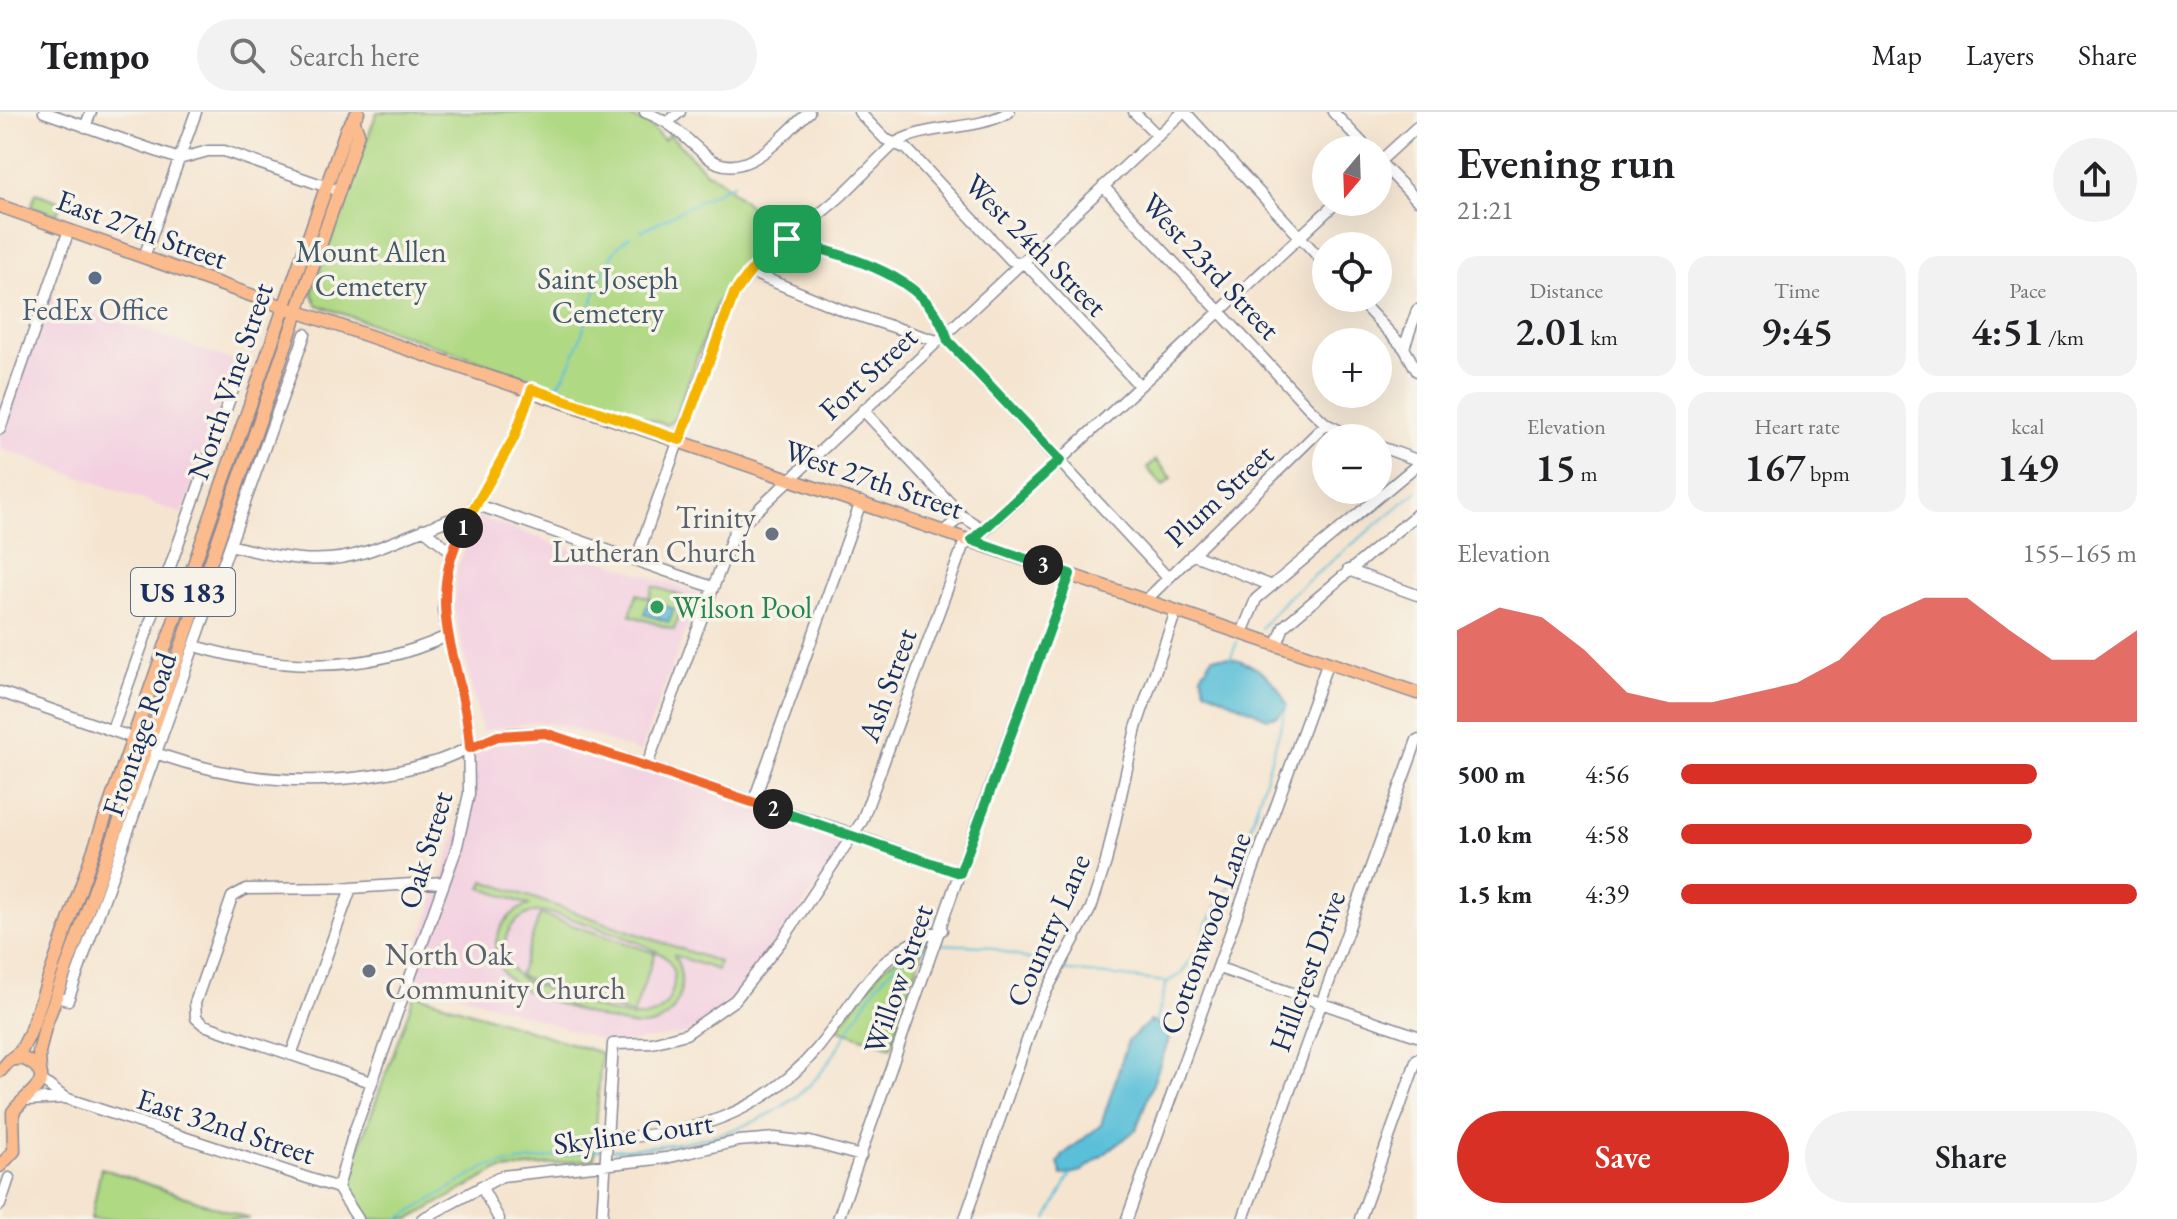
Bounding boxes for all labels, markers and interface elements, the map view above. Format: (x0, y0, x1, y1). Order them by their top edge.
search box (197, 19, 757, 91)
text: Tempo (40, 31, 149, 80)
icon: search (225, 33, 269, 77)
text: Search here (289, 36, 419, 75)
text: Map (1872, 37, 1922, 73)
text: Layers (1966, 37, 2034, 73)
text: Share (2078, 37, 2137, 73)
text: Evening run (1457, 134, 1676, 191)
north arrow (1312, 136, 1392, 216)
map controls (1312, 136, 1392, 504)
button: share (2053, 138, 2137, 222)
street label: West 24th Street (956, 165, 1116, 325)
street label: East 27th Street (51, 180, 233, 278)
street label: West 23rd Street (1133, 184, 1289, 348)
text: 21:21 (1457, 193, 1513, 227)
pin (753, 205, 821, 273)
icon: arrive (765, 217, 809, 261)
park label: Mount Allen Cemetery (295, 232, 447, 305)
button: locate (1312, 232, 1392, 312)
park label: Saint Joseph Cemetery (537, 259, 679, 332)
marker: FedEx Office (86, 269, 104, 287)
text: Distance (1530, 276, 1603, 305)
text: Time (1774, 276, 1820, 305)
text: Pace (2009, 276, 2046, 305)
street label: North Vine Street (178, 277, 282, 485)
place label: FedEx Office (22, 290, 168, 329)
text: 2.01 (1515, 305, 1586, 357)
text: 9:45 (1761, 305, 1833, 357)
text: 4:51 (1971, 305, 2044, 357)
street label: Fort Street (811, 317, 926, 428)
text: km (1586, 323, 1618, 352)
text: /km (2044, 323, 2084, 352)
button: + (1312, 328, 1392, 408)
text: Elevation (1527, 412, 1606, 441)
text: Heart rate (1754, 412, 1840, 441)
text: kcal (2011, 412, 2044, 441)
button: − (1312, 424, 1392, 504)
street label: West 27th Street (779, 430, 969, 528)
street label: Plum Street (1156, 434, 1282, 555)
text: 15 (1535, 441, 1576, 493)
text: 167 (1744, 441, 1806, 493)
text: 149 (1997, 441, 2058, 493)
text: m (1576, 459, 1598, 488)
text: bpm (1806, 459, 1850, 488)
place label: Trinity Lutheran Church (552, 498, 757, 571)
pin: 1 (443, 508, 483, 548)
text: 1 (457, 513, 469, 542)
marker: Trinity Lutheran Church (763, 525, 781, 543)
text: Elevation (1457, 536, 1551, 570)
text: 155–165 m (2022, 536, 2137, 570)
pin: 3 (1023, 545, 1063, 585)
text: 3 (1037, 550, 1049, 579)
road number: US 183 (131, 568, 235, 616)
place label: Wilson Pool (673, 588, 812, 627)
marker: Wilson Pool (648, 598, 666, 616)
street label: Ash Street (848, 622, 926, 748)
street label: Frontage Road (93, 646, 186, 821)
text: 500 m (1457, 757, 1525, 791)
text: 4:56 (1585, 757, 1629, 791)
street label: Oak Street (389, 786, 461, 913)
pin: 2 (753, 789, 793, 829)
text: 2 (767, 794, 779, 823)
text: 1.0 km (1457, 817, 1532, 851)
text: 4:58 (1585, 817, 1629, 851)
street label: Cottonwood Lane (1150, 826, 1260, 1040)
street label: Country Lane (997, 847, 1099, 1013)
text: 1.5 km (1457, 877, 1532, 911)
text: 4:39 (1585, 877, 1629, 911)
street label: Hillcrest Drive (1260, 885, 1354, 1057)
street label: Willow Street (854, 899, 942, 1059)
place label: North Oak Community Church (385, 935, 626, 1008)
marker: North Oak Community Church (360, 962, 378, 980)
street label: East 32nd Street (132, 1079, 321, 1173)
street label: Skyline Court (551, 1102, 716, 1163)
button: Save (1457, 1111, 1789, 1203)
button: Share (1805, 1111, 2137, 1203)

